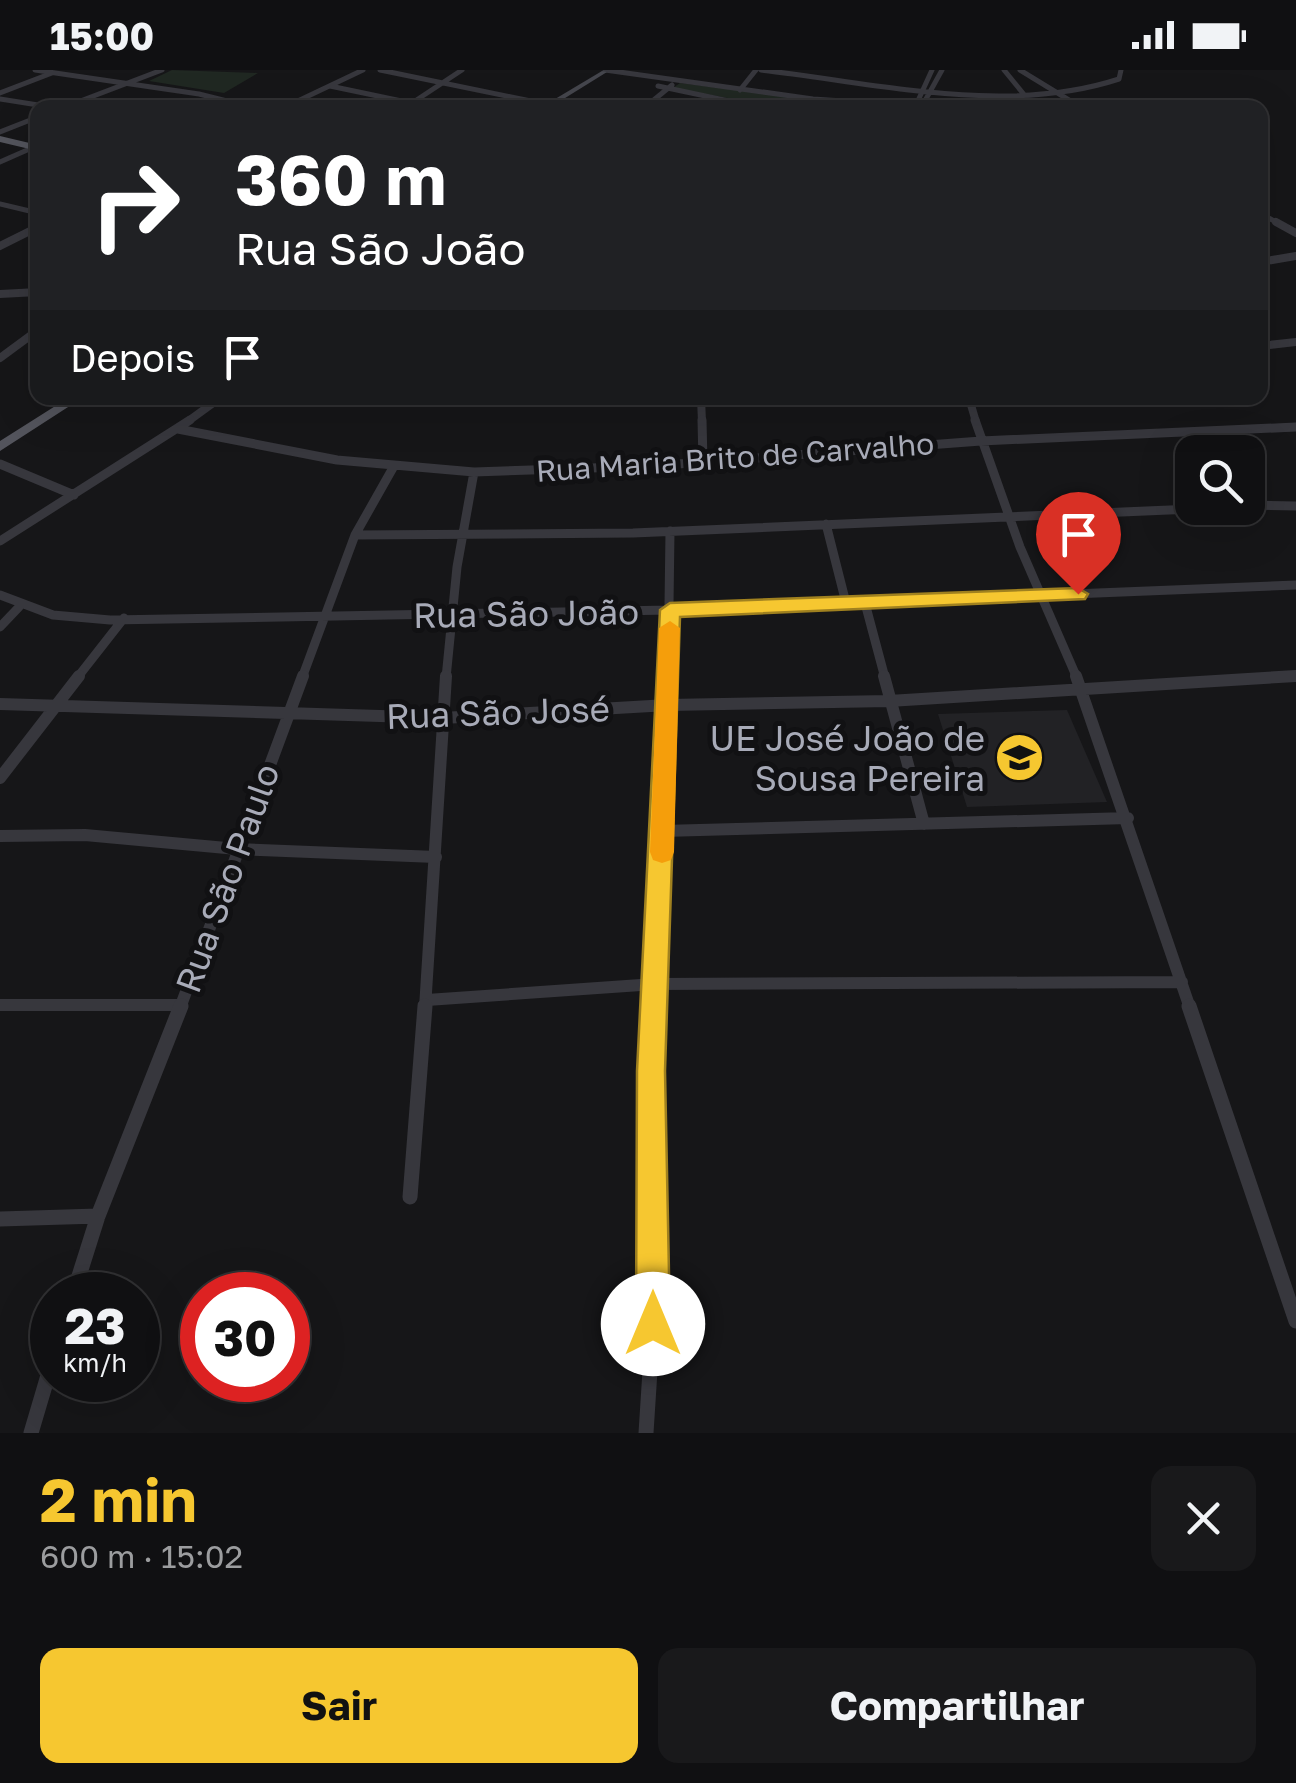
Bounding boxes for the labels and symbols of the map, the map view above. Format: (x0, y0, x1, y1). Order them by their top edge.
street label: Rua Maria Brito de Carvalho (535, 425, 935, 489)
pin (1036, 492, 1121, 595)
street label: Rua São João (413, 590, 639, 636)
street label: Rua São José (385, 687, 611, 737)
place label: UE José João de Sousa Pereira (710, 717, 985, 799)
school or university icon: UE José João de Sousa Pereira (994, 732, 1046, 784)
street label: Rua São Paulo (166, 758, 288, 998)
speed limit sign: 30 (180, 1272, 310, 1402)
position arrow (601, 1272, 705, 1376)

